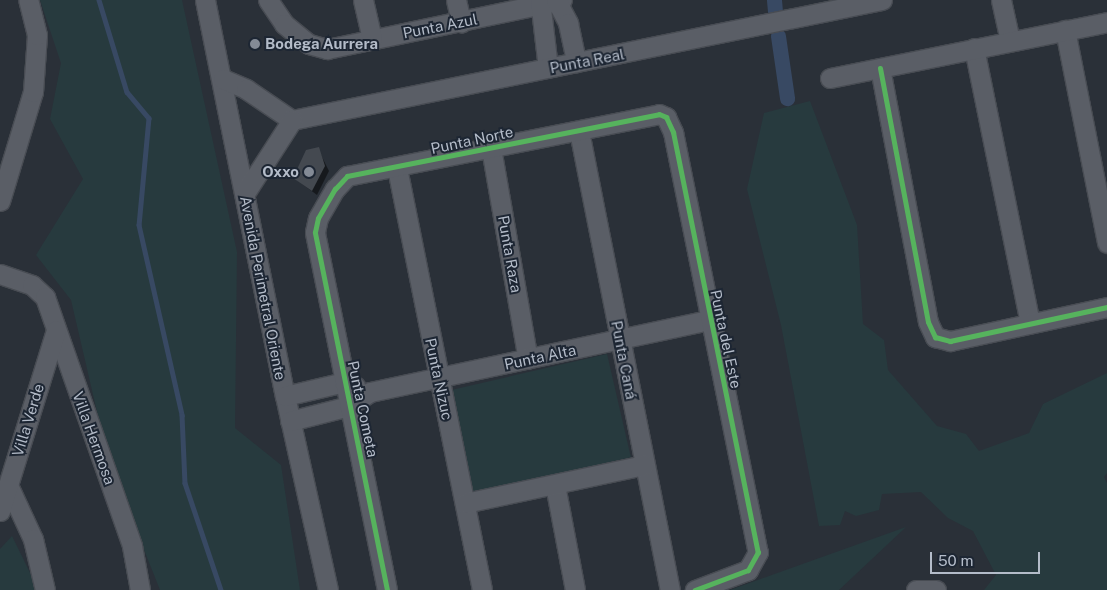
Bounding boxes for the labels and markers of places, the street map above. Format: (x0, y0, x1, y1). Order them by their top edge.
place label: Bodega Aurrera (265, 35, 378, 53)
marker: Bodega Aurrera (249, 38, 261, 50)
place label: Oxxo (262, 163, 299, 181)
marker: Oxxo (303, 166, 315, 178)

